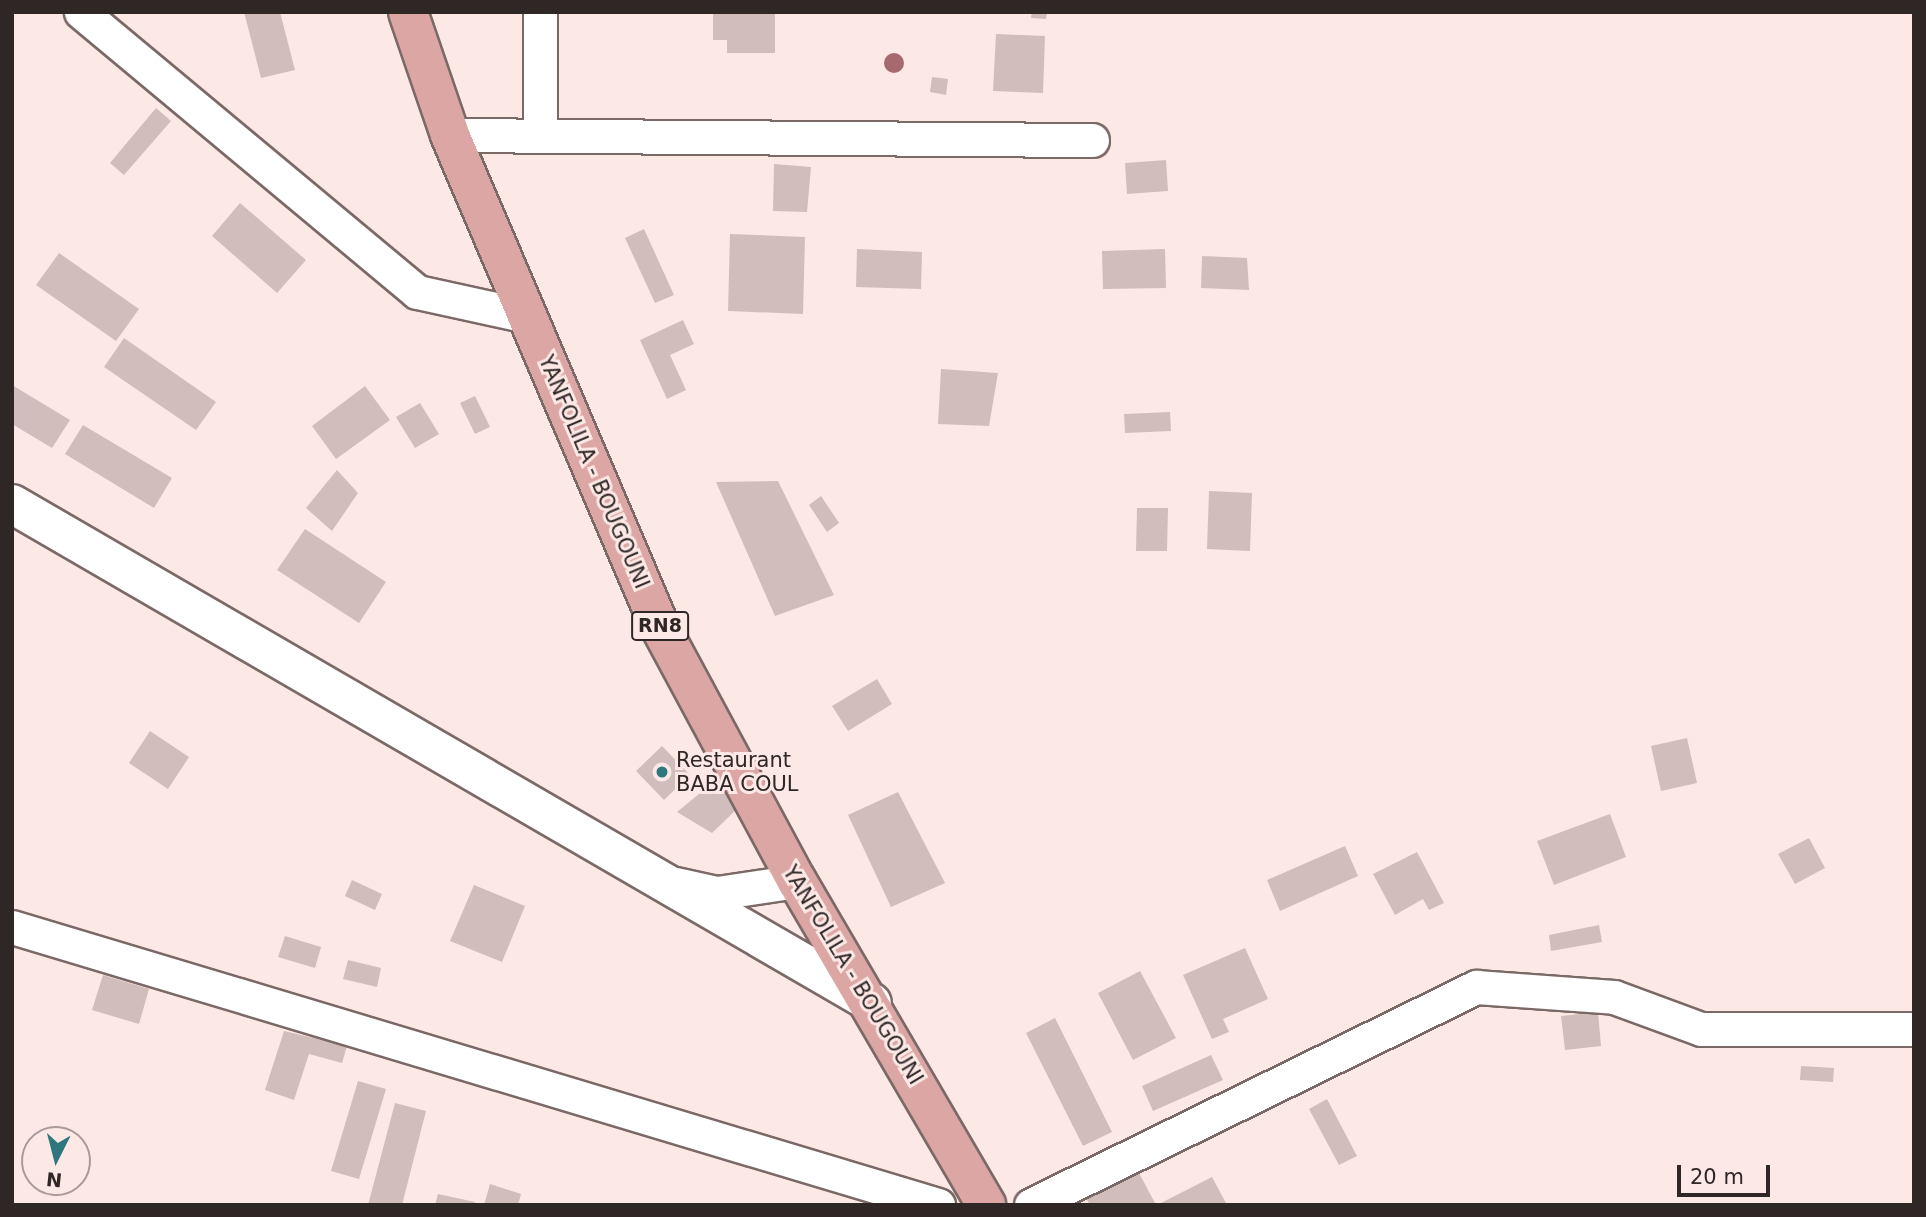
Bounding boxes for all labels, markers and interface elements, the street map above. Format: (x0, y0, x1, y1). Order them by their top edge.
street label: YANFOLILA - BOUGOUNI (533, 351, 655, 593)
road number: RN8 (630, 610, 690, 642)
place label: Restaurant BABA COUL (676, 747, 798, 797)
marker: Restaurant BABA COUL (654, 764, 670, 780)
street label: YANFOLILA - BOUGOUNI (777, 861, 929, 1089)
north arrow (21, 1126, 91, 1196)
scale bar (1681, 1150, 1774, 1194)
text: 20 m (1690, 1165, 1744, 1189)
text: N (45, 1168, 63, 1192)

